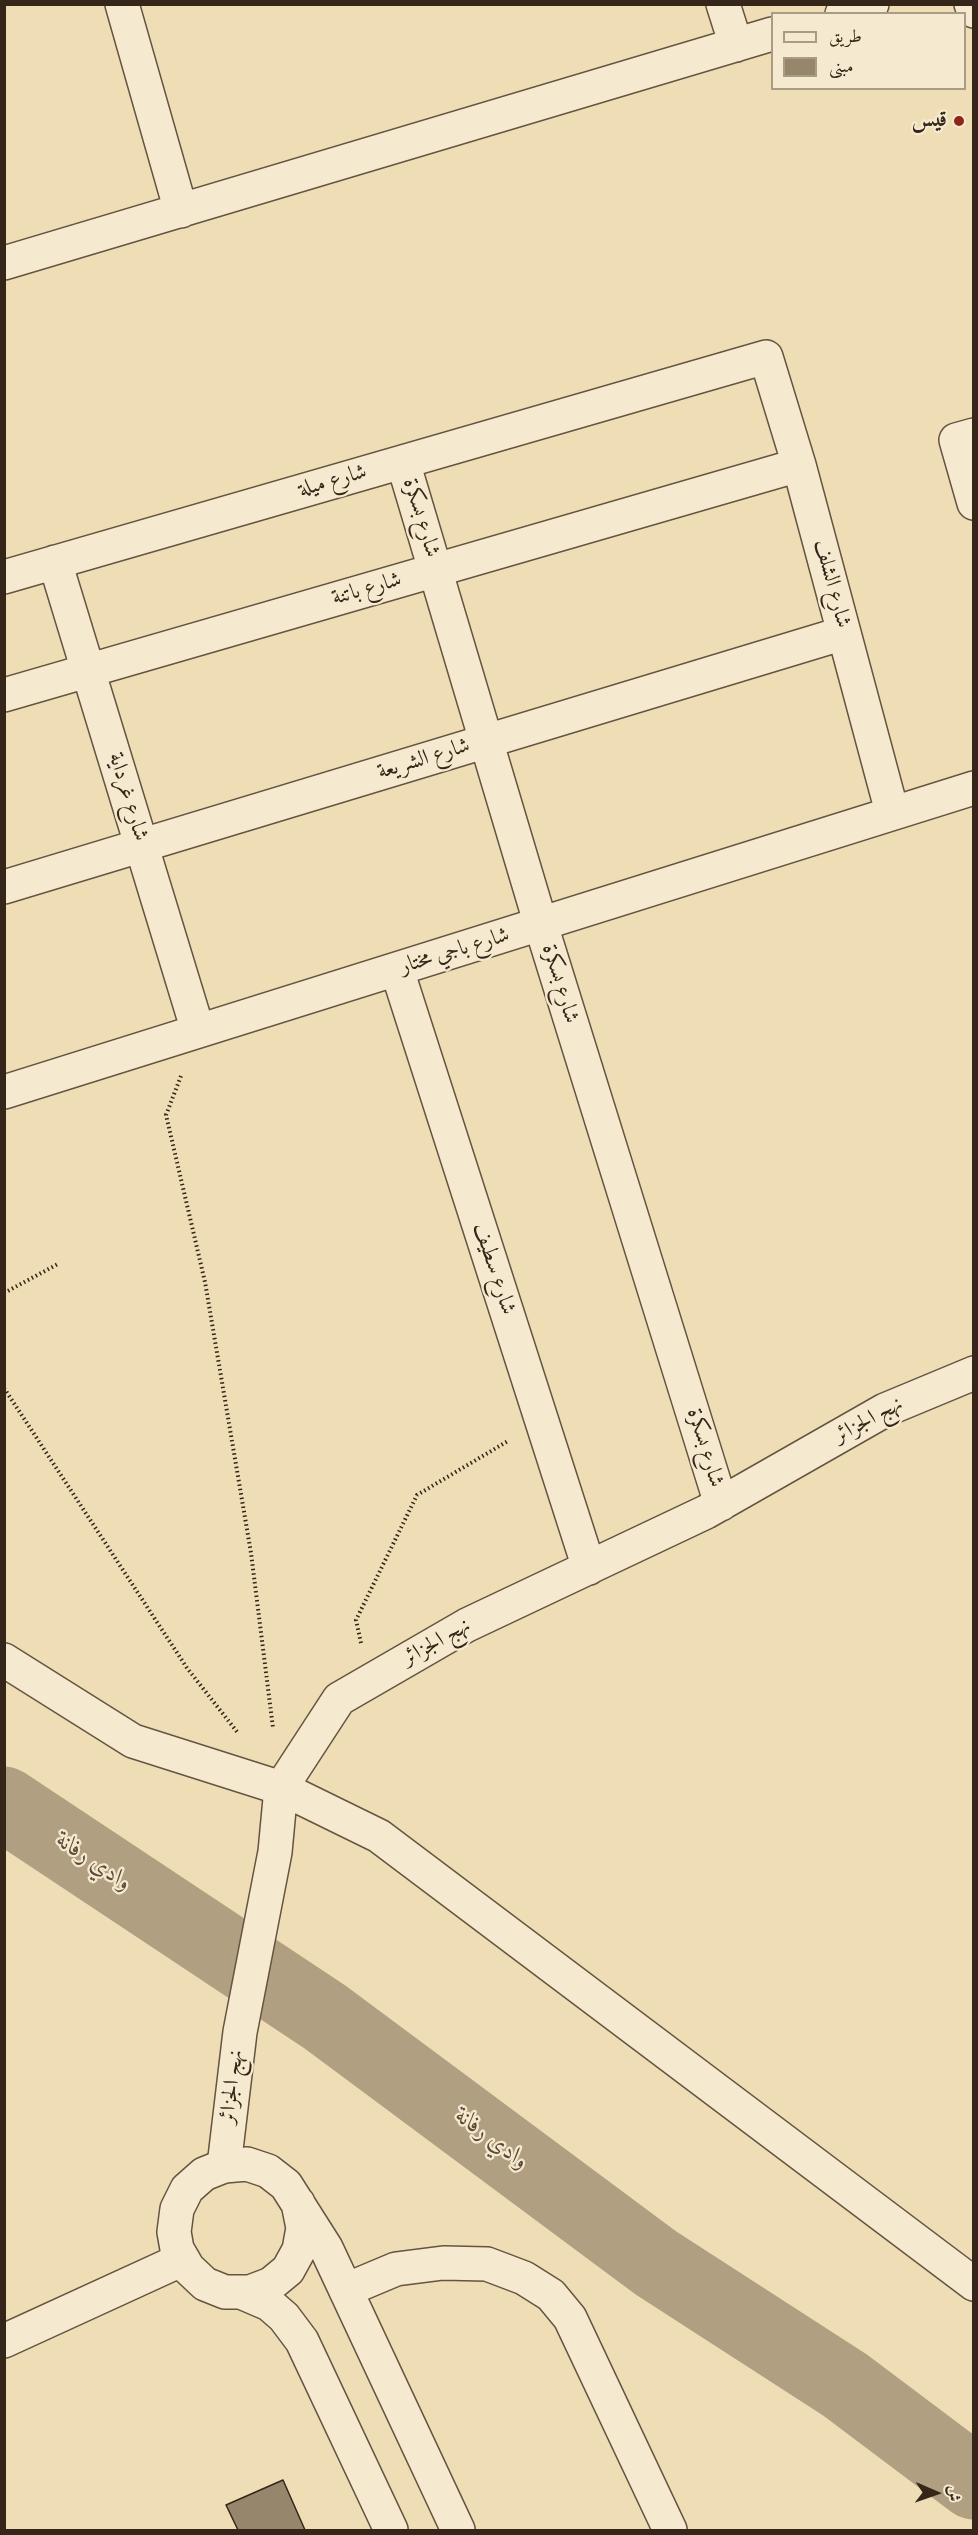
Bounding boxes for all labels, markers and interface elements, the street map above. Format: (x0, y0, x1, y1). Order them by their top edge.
legend (771, 12, 966, 90)
text: طريق (829, 26, 862, 48)
text: مبنى (829, 56, 854, 78)
place label: قيس (911, 108, 947, 134)
marker: قيس (952, 114, 966, 128)
street label: شارع ميلة (296, 460, 370, 504)
street label: شارع بسكرة (396, 475, 444, 561)
street label: شارع الشلف (807, 537, 855, 631)
street label: شارع باتنة (329, 568, 405, 612)
street label: شارع الشريعة (375, 733, 473, 787)
street label: شارع غرداية (101, 750, 153, 844)
street label: شارع باجي مختار (397, 923, 513, 981)
street label: شارع بسكرة (535, 941, 583, 1027)
street label: شارع سطيف (466, 1220, 520, 1318)
street label: نهج الجزائر (830, 1392, 908, 1450)
street label: شارع بسكرة (680, 1405, 728, 1491)
street label: نهج الجزائر (398, 1613, 476, 1673)
water label: وادي رفانة (50, 1827, 136, 1899)
street label: نهج الجزائر (215, 2048, 251, 2126)
water label: وادي رفانة (448, 2103, 534, 2177)
north arrow (906, 2463, 966, 2523)
text: ش (944, 2485, 964, 2502)

